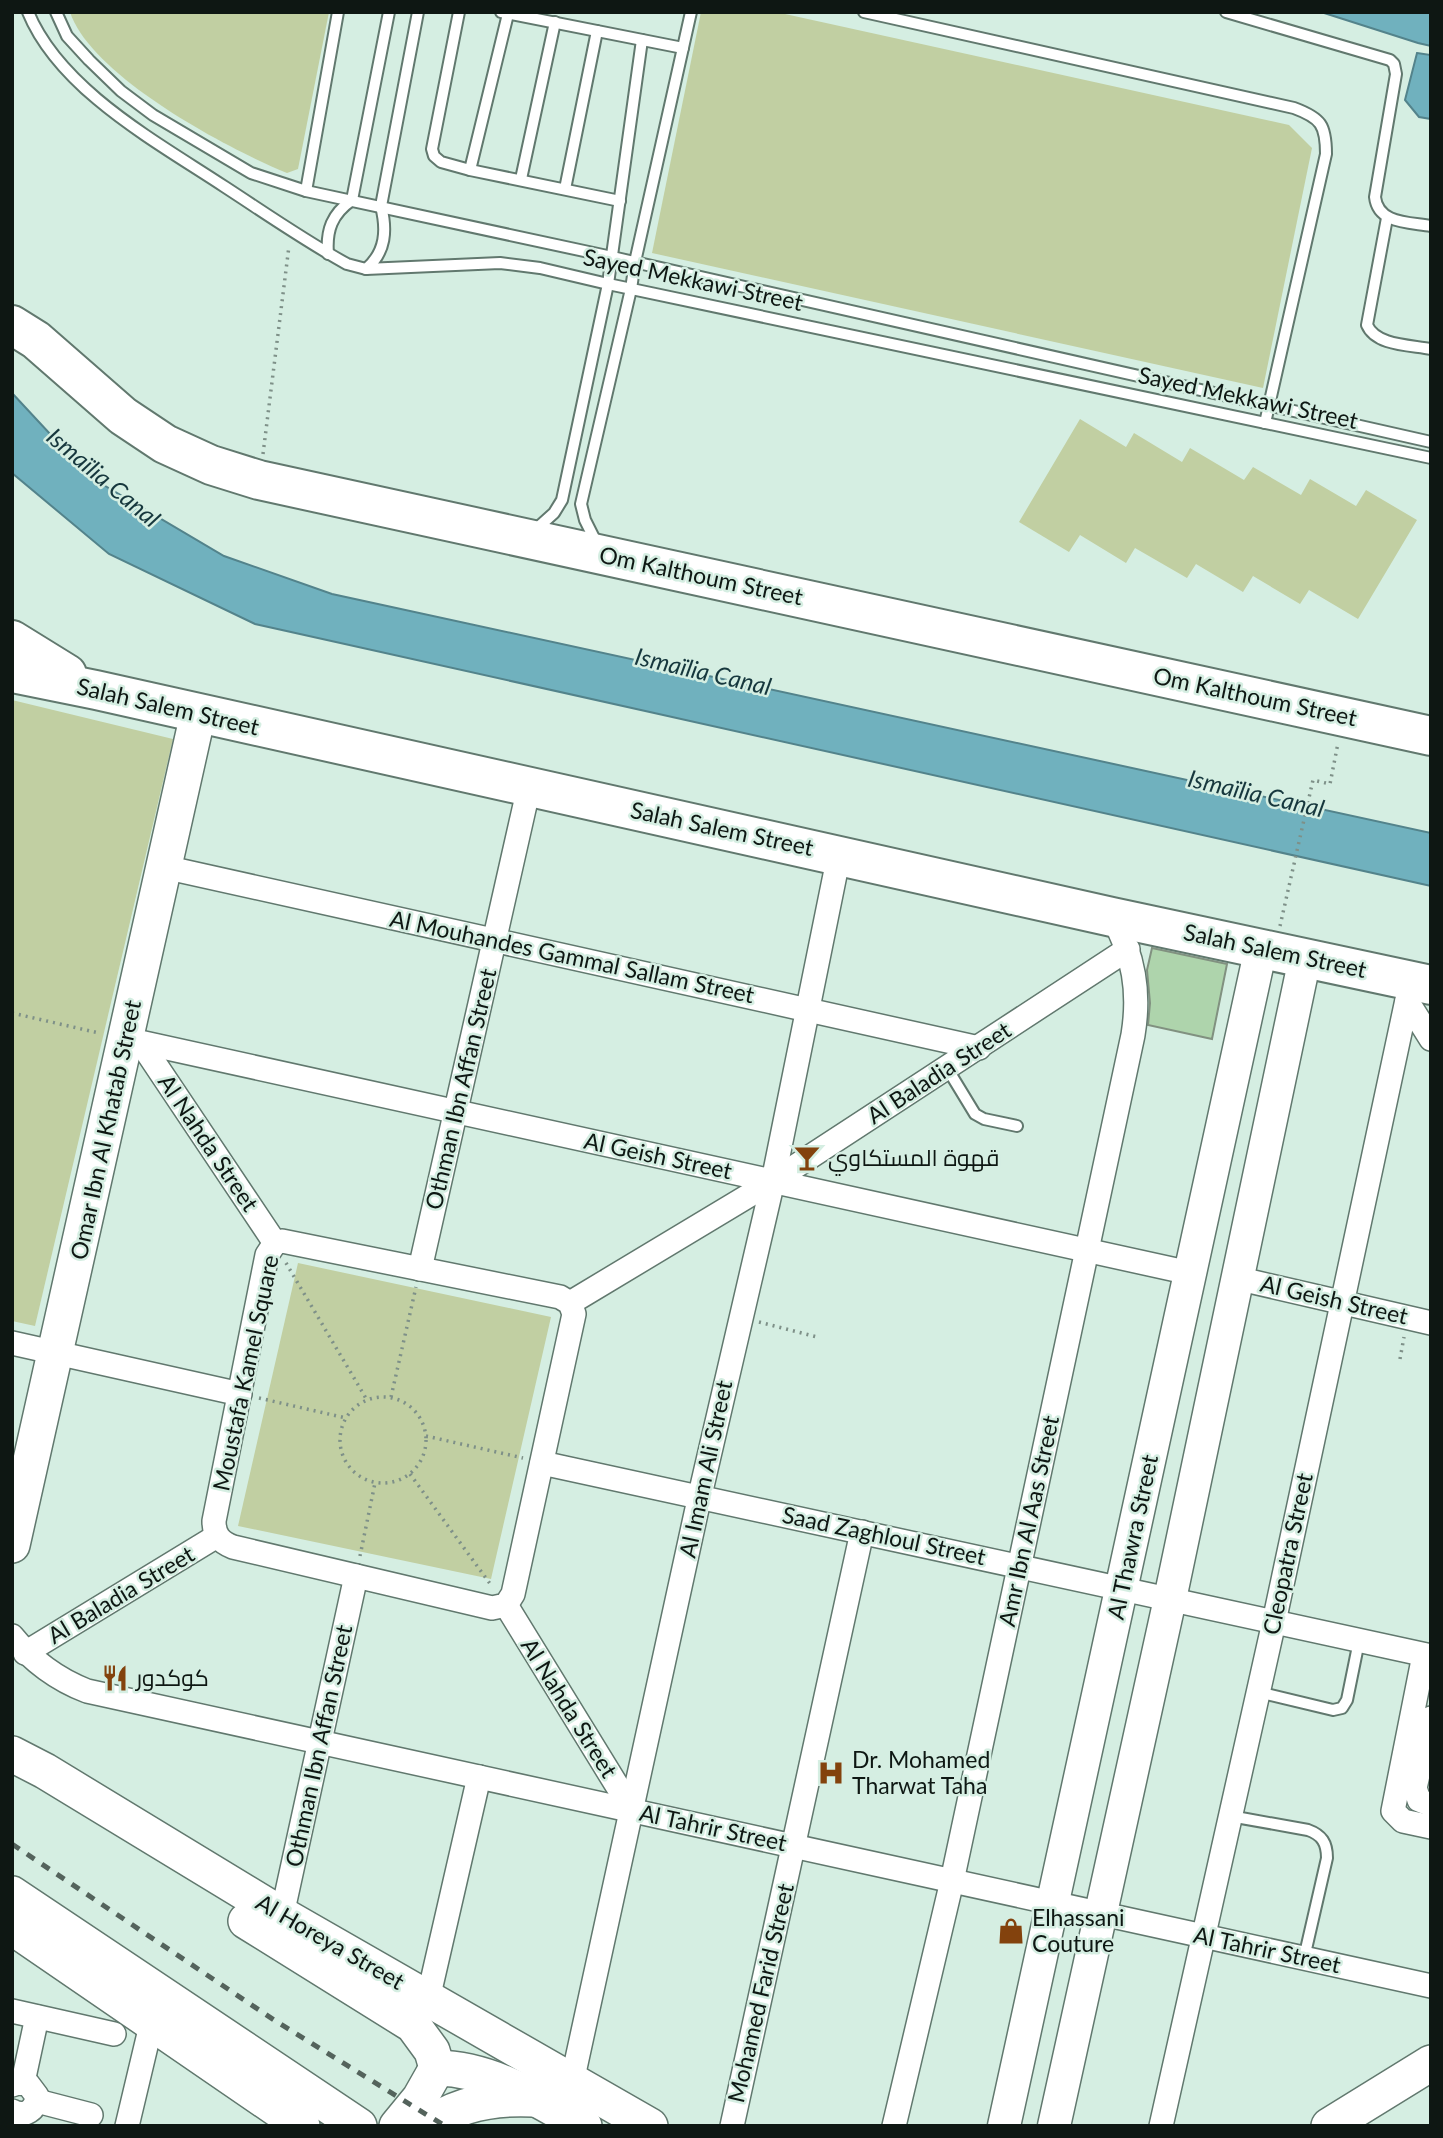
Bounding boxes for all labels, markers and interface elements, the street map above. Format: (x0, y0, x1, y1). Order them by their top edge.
street label: Sayed Mekkawi Street (581, 242, 806, 316)
street label: Sayed Mekkawi Street (1136, 360, 1361, 434)
water label: Ismaïlia Canal (42, 421, 167, 533)
street label: Om Kalthoum Street (597, 540, 806, 610)
water label: Ismaïlia Canal (632, 641, 775, 700)
street label: Om Kalthoum Street (1151, 661, 1360, 731)
street label: Salah Salem Street (74, 671, 263, 741)
water label: Ismaïlia Canal (1185, 763, 1328, 822)
street label: Salah Salem Street (628, 795, 817, 861)
street label: Al Mouhandes Gammal Sallam Street (387, 904, 758, 1009)
street label: Salah Salem Street (1181, 917, 1370, 983)
street label: Othman Ibn Affan Street (419, 965, 502, 1212)
street label: Omar Ibn Al Khatab Street (64, 997, 146, 1262)
street label: Al Baladia Street (861, 1015, 1016, 1129)
street label: Al Nahda Street (153, 1069, 265, 1217)
street label: Al Geish Street (582, 1126, 735, 1185)
bar icon: قهوة المستكاوي (792, 1143, 822, 1173)
place label: قهوة المستكاوي (828, 1143, 999, 1176)
street label: Moustafa Kamel Square (206, 1252, 284, 1493)
street label: Al Geish Street (1258, 1268, 1411, 1330)
street label: Al Imam Ali Street (673, 1377, 738, 1560)
street label: Amr Ibn Al Aas Street (992, 1412, 1064, 1629)
street label: Al Thawra Street (1101, 1451, 1163, 1622)
street label: Cleopatra Street (1256, 1470, 1318, 1637)
street label: Saad Zaghloul Street (780, 1500, 989, 1570)
street label: Al Baladia Street (42, 1539, 200, 1649)
street label: Othman Ibn Affan Street (279, 1622, 358, 1869)
street label: Al Nahda Street (516, 1633, 624, 1783)
restaurant icon: كوكدور (100, 1663, 130, 1693)
place label: كوكدور (134, 1663, 209, 1691)
place label: Dr. Mohamed Tharwat Taha (852, 1745, 990, 1799)
hospital icon: Dr. Mohamed Tharwat Taha (816, 1758, 846, 1788)
street label: Al Tahrir Street (637, 1798, 790, 1856)
street label: Mohamed Farid Street (721, 1880, 799, 2105)
street label: Al Horeya Street (251, 1887, 410, 1995)
place label: Elhassani Couture (1032, 1903, 1125, 1957)
shop icon: Elhassani Couture (996, 1916, 1026, 1946)
street label: Al Tahrir Street (1191, 1920, 1344, 1978)

